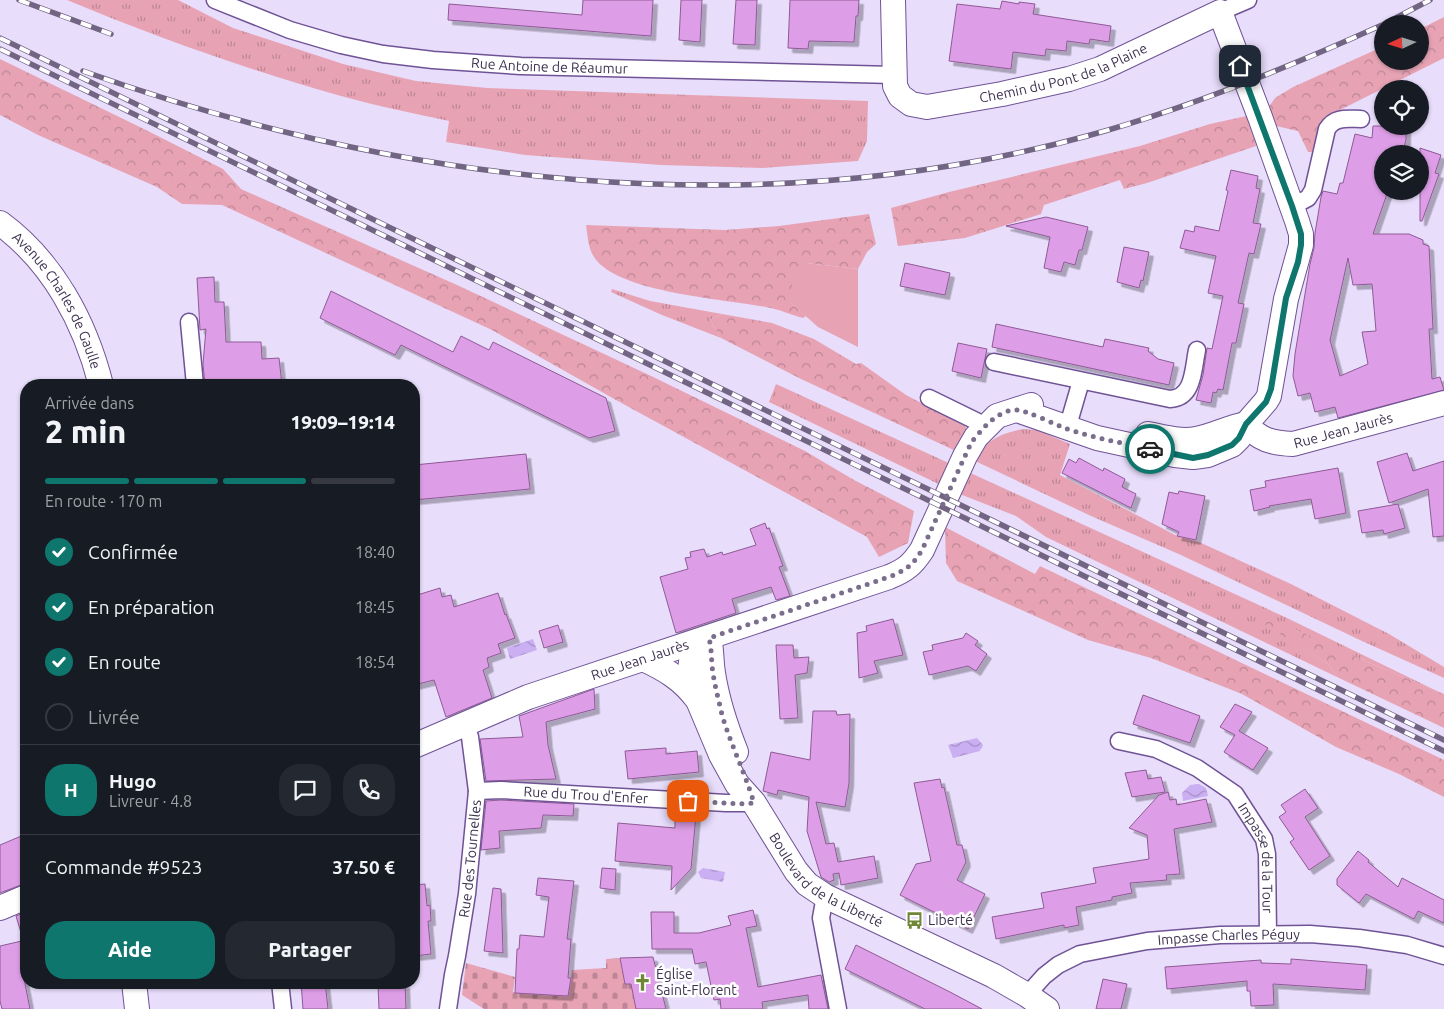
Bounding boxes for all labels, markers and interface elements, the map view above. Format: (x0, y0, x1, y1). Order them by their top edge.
north arrow (1374, 15, 1429, 70)
map controls (1374, 15, 1429, 200)
street label: Chemin du Pont de la Plaine (978, 40, 1150, 106)
pin (1219, 45, 1261, 87)
icon: home (1226, 52, 1254, 80)
street label: Rue Antoine de Réaumur (471, 55, 629, 77)
button: locate (1374, 80, 1429, 135)
button: layers (1374, 145, 1429, 200)
street label: Avenue Charles de Gaulle (9, 229, 104, 371)
text: Arrivée dans (45, 394, 134, 412)
street label: Rue Jean Jaurès (1292, 409, 1394, 451)
text: 19:09–19:14 (290, 411, 395, 433)
text: 2 min (45, 413, 126, 449)
courier (1125, 424, 1175, 474)
icon: car (1136, 435, 1164, 463)
text: En route · 170 m (45, 492, 162, 510)
icon: check (45, 538, 73, 566)
text: Confirmée (88, 541, 178, 563)
text: 18:40 (355, 543, 395, 561)
icon: check (45, 593, 73, 621)
text: En préparation (88, 596, 215, 618)
text: 18:45 (355, 598, 395, 616)
street label: Rue Jean Jaurès (589, 636, 691, 683)
icon: check (45, 648, 73, 676)
text: En route (88, 651, 161, 673)
text: 18:54 (355, 653, 395, 671)
text: Livrée (88, 706, 140, 728)
button: chat (279, 764, 331, 816)
button: phone (343, 764, 395, 816)
text: Hugo (109, 770, 157, 792)
text: H (64, 779, 78, 801)
pin (667, 780, 709, 822)
street label: Rue du Trou d'Enfer (523, 783, 649, 807)
icon: bag (674, 787, 702, 815)
text: Livreur · 4.8 (109, 792, 192, 810)
street label: Rue des Tournelles (455, 799, 484, 919)
street label: Impasse de la Tour (1235, 800, 1276, 914)
street label: Boulevard de la Liberté (766, 830, 886, 930)
text: Commande #9523 (45, 856, 202, 878)
text: 37.50 € (332, 856, 395, 878)
bus stop icon: Liberté (904, 910, 924, 930)
place label: Liberté (928, 912, 973, 928)
button: Aide (45, 921, 215, 979)
button: Partager (225, 921, 395, 979)
street label: Impasse Charles Péguy (1157, 926, 1300, 948)
place label: Église Saint-Florent (656, 965, 737, 998)
church icon: Église Saint-Florent (632, 972, 652, 992)

